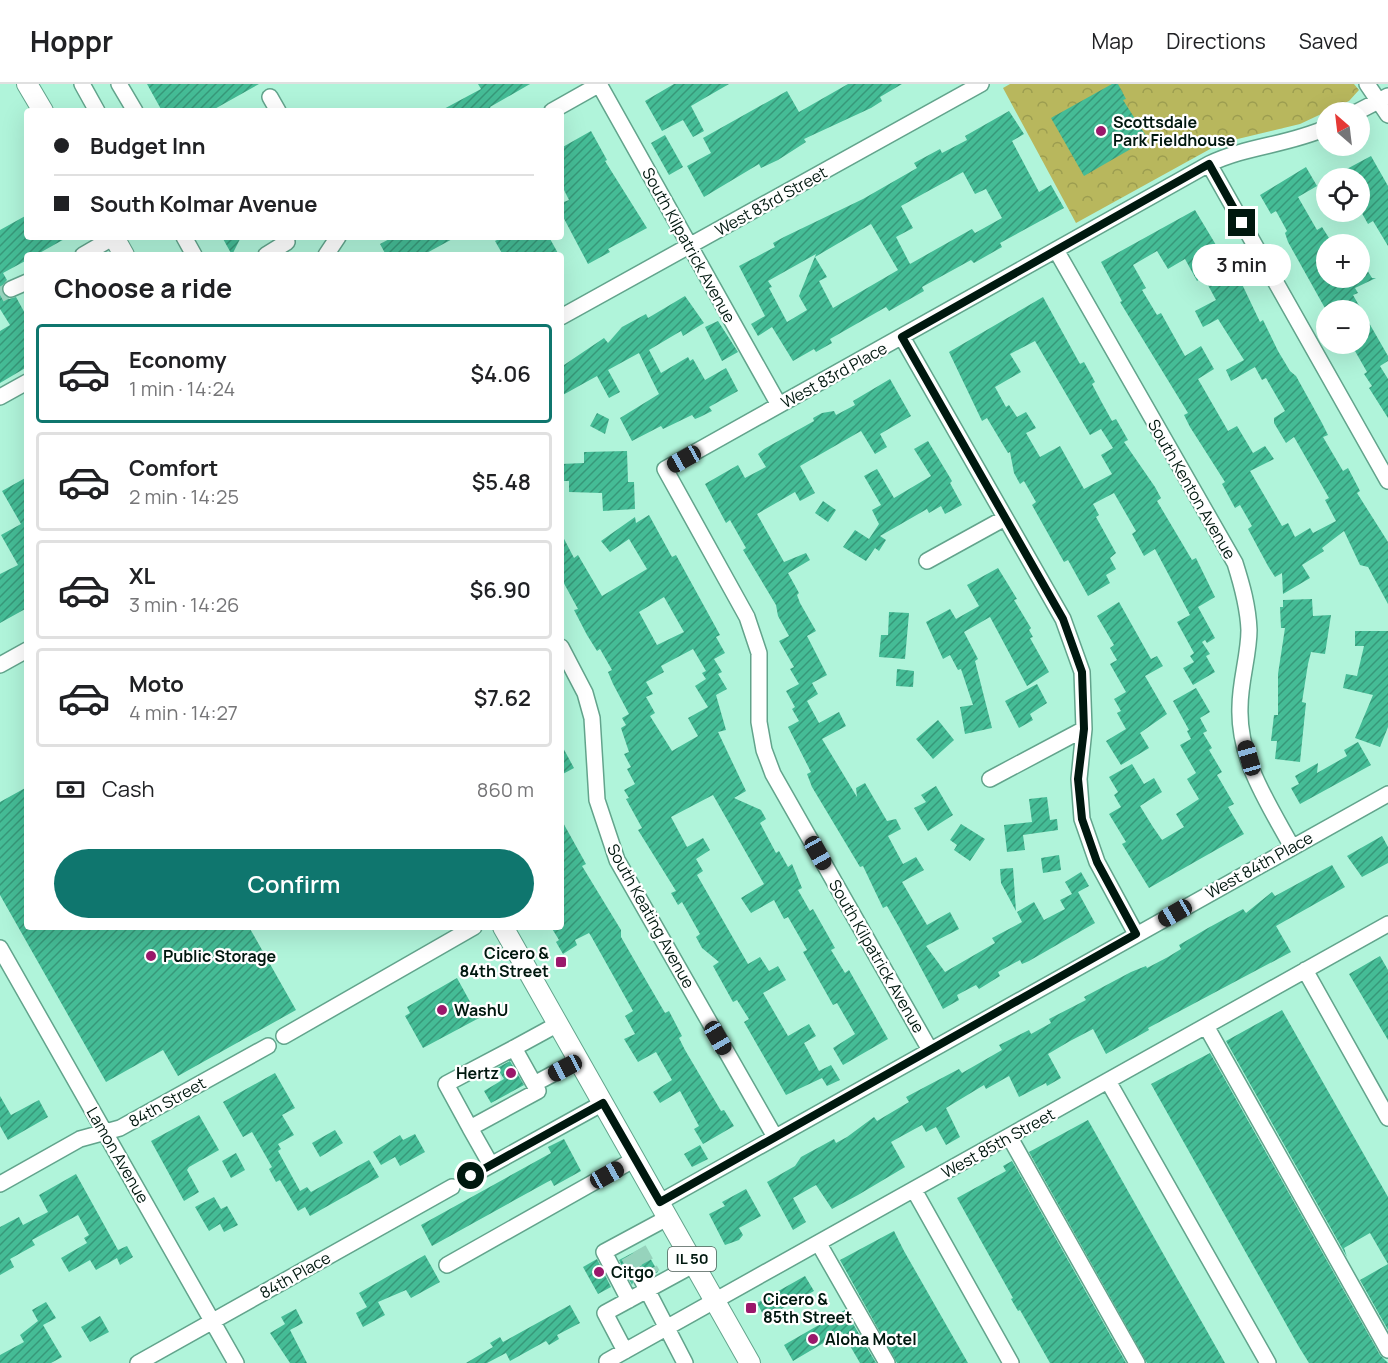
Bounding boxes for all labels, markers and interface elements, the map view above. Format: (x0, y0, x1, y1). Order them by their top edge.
text: Hoppr (30, 22, 113, 60)
text: Map (1092, 27, 1133, 55)
text: Directions (1166, 27, 1266, 55)
text: Saved (1299, 27, 1358, 55)
north arrow (1316, 102, 1370, 156)
map controls (1316, 102, 1370, 354)
place label: Scottsdale Park Fieldhouse (1113, 111, 1236, 151)
marker: Scottsdale Park Fieldhouse (1094, 124, 1108, 138)
text: Budget Inn (90, 131, 206, 161)
street label: West 83rd Street (711, 161, 831, 241)
street label: South Kilpatrick Avenue (637, 164, 741, 326)
button: locate (1316, 168, 1370, 222)
text: South Kolmar Avenue (90, 189, 318, 219)
route end (1228, 209, 1255, 236)
button: + (1316, 234, 1370, 288)
callout: 3 min (1192, 244, 1292, 286)
text: 3 min (1216, 251, 1267, 278)
text: Choose a ride (54, 269, 232, 306)
button: − (1316, 300, 1370, 354)
street label: West 83rd Place (777, 337, 891, 413)
text: Economy (129, 345, 227, 375)
icon: car (57, 347, 111, 401)
text: $4.06 (471, 359, 531, 389)
text: 1 min · 14:24 (129, 375, 235, 402)
street label: South Kenton Avenue (1143, 415, 1241, 563)
car (664, 442, 704, 476)
text: Comfort (129, 453, 218, 483)
icon: car (57, 455, 111, 509)
text: $5.48 (472, 467, 531, 497)
text: 2 min · 14:25 (129, 483, 239, 510)
text: XL (129, 561, 155, 591)
icon: car (57, 563, 111, 617)
text: $6.90 (470, 575, 531, 605)
text: 3 min · 14:26 (129, 591, 239, 618)
text: Moto (129, 669, 184, 699)
icon: car (57, 671, 111, 725)
text: $7.62 (474, 683, 531, 713)
text: 4 min · 14:27 (129, 699, 238, 726)
car (1235, 738, 1263, 778)
icon: cash (54, 773, 87, 806)
text: Cash (102, 774, 155, 804)
text: 860 m (477, 776, 534, 803)
street label: West 84th Place (1201, 826, 1317, 904)
car (801, 833, 835, 873)
street label: South Keating Avenue (602, 840, 700, 992)
button: Confirm (54, 849, 534, 918)
street label: South Kilpatrick Avenue (824, 875, 930, 1037)
car (1155, 896, 1195, 930)
place label: Cicero & 84th Street (459, 942, 549, 982)
place label: Public Storage (163, 945, 277, 967)
marker: Public Storage (144, 949, 158, 963)
marker: Cicero & 84th Street (554, 955, 568, 969)
place label: WashU (454, 999, 508, 1021)
marker: WashU (435, 1003, 449, 1017)
car (701, 1018, 735, 1058)
car (545, 1052, 585, 1084)
place label: Hertz (456, 1062, 499, 1084)
marker: Hertz (504, 1066, 518, 1080)
street label: 84th Street (125, 1072, 209, 1132)
street label: Lamon Avenue (82, 1103, 154, 1207)
street label: West 85th Street (938, 1103, 1058, 1183)
car (587, 1158, 627, 1192)
route start (457, 1162, 484, 1189)
street label: 84th Place (256, 1246, 334, 1304)
road number: IL 50 (668, 1247, 716, 1271)
place label: Citgo (611, 1261, 654, 1283)
marker: Citgo (592, 1265, 606, 1279)
place label: Cicero & 85th Street (763, 1288, 852, 1328)
marker: Cicero & 85th Street (744, 1301, 758, 1315)
place label: Aloha Motel (825, 1328, 917, 1350)
marker: Aloha Motel (806, 1332, 820, 1346)

